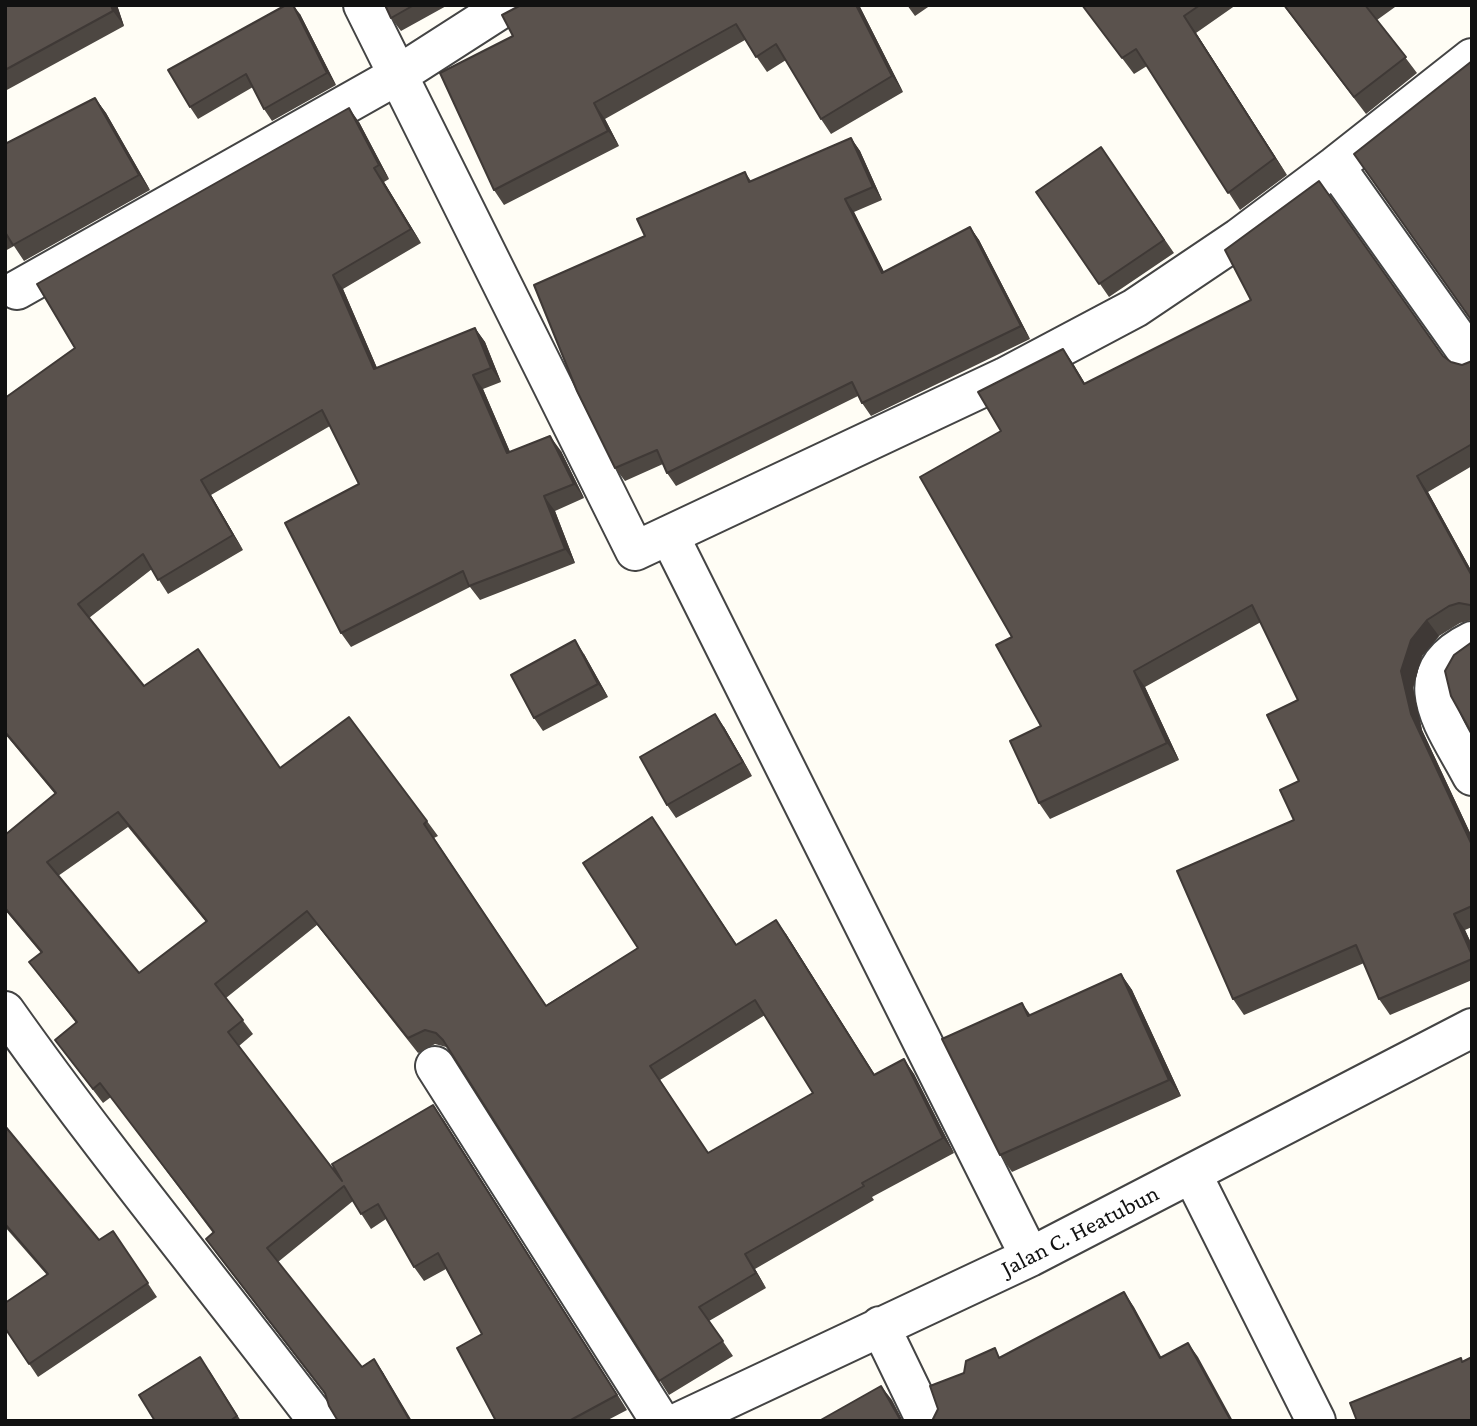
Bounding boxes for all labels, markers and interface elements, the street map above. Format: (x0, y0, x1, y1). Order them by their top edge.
street label: Jalan C. Heatubun (996, 1179, 1164, 1283)

